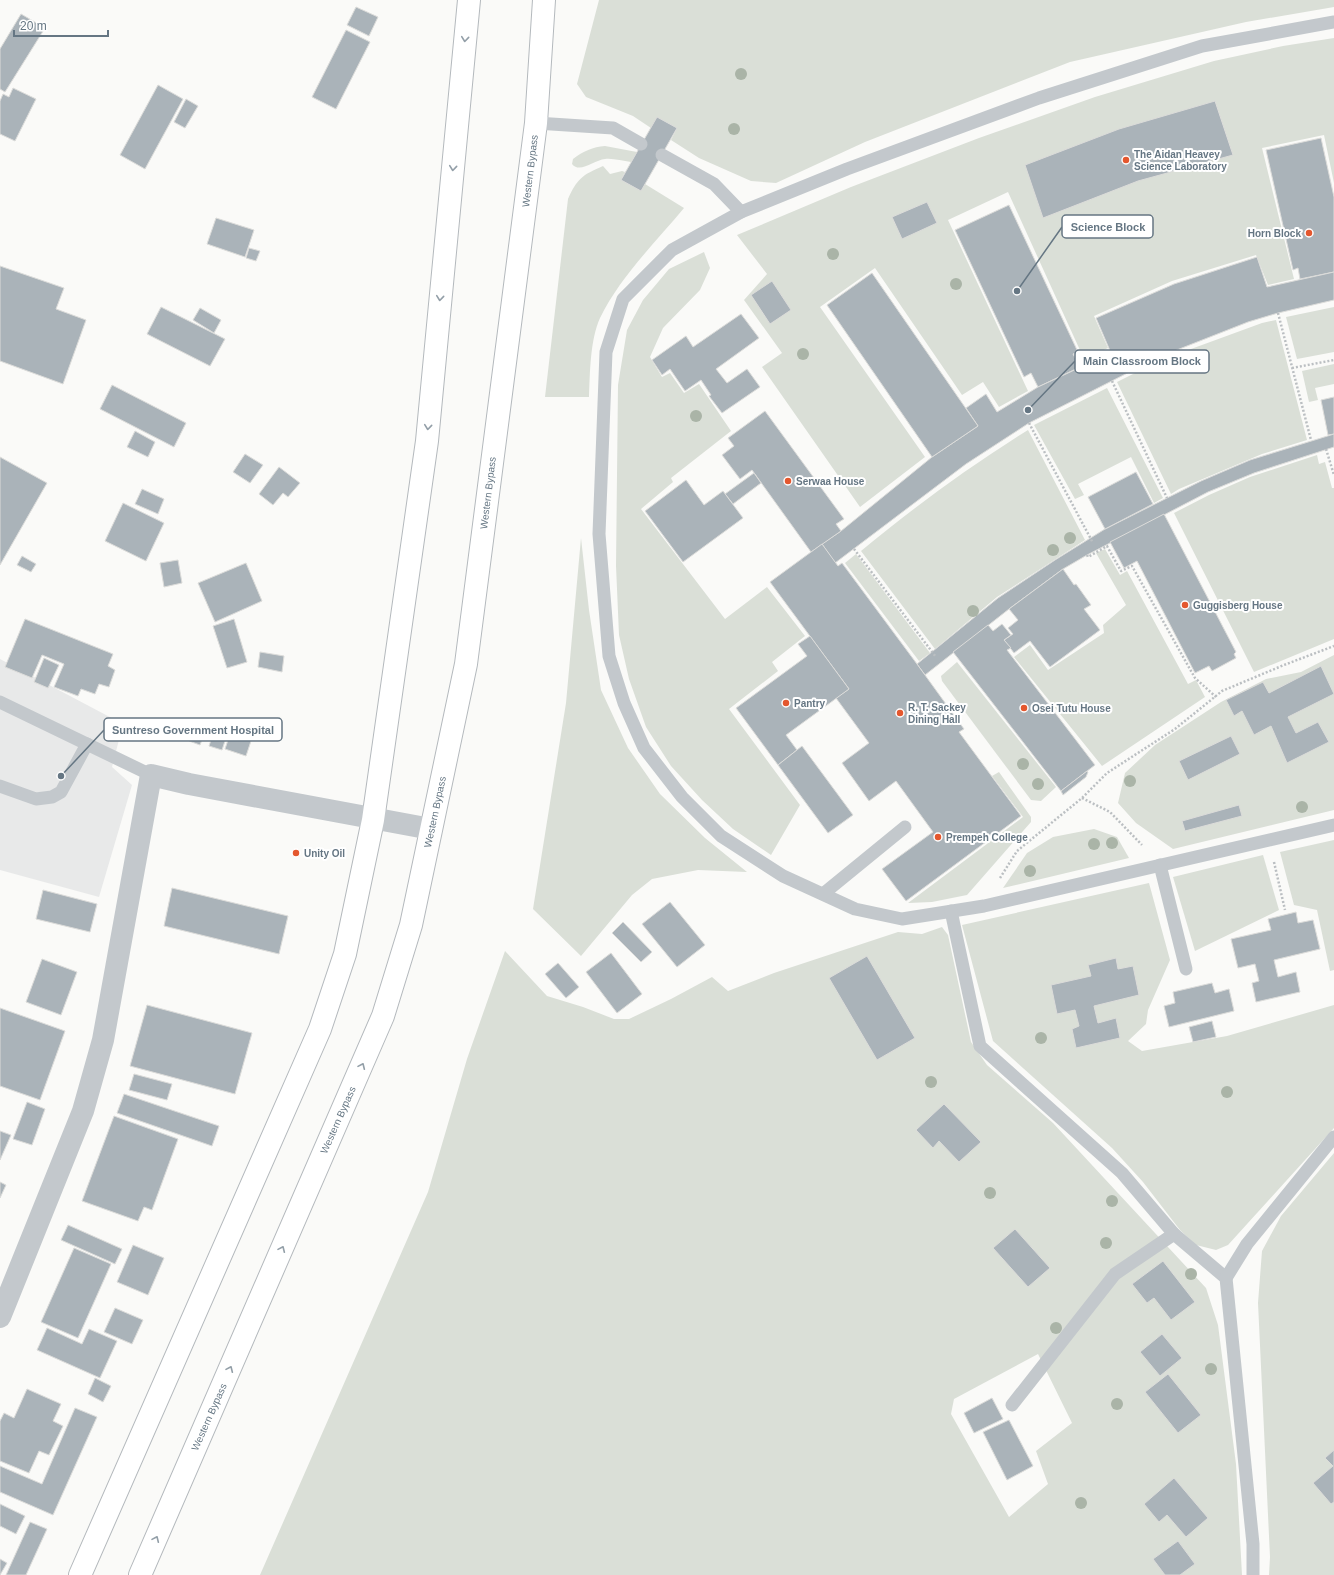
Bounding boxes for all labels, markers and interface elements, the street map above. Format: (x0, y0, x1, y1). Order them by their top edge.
scale bar (14, 12, 108, 38)
text: 20 m (20, 19, 47, 33)
one-way arrow (461, 36, 470, 42)
street label: Western Bypass (520, 134, 540, 208)
place label: The Aidan Heavey Science Laboratory (1134, 149, 1227, 172)
marker: The Aidan Heavey Science Laboratory (1121, 155, 1131, 165)
one-way arrow (449, 165, 458, 171)
callout: Science Block (1062, 215, 1153, 238)
text: Science Block (1071, 221, 1146, 233)
place label: Horn Block (1248, 228, 1301, 239)
marker: Horn Block (1304, 228, 1314, 238)
one-way arrow (436, 295, 445, 301)
callout: Main Classroom Block (1075, 350, 1209, 373)
text: Main Classroom Block (1083, 355, 1202, 367)
one-way arrow (424, 424, 433, 430)
street label: Western Bypass (478, 456, 498, 530)
marker: Serwaa House (783, 476, 793, 486)
place label: Serwaa House (796, 476, 865, 487)
marker: Guggisberg House (1180, 600, 1190, 610)
place label: Guggisberg House (1193, 600, 1283, 611)
marker: Pantry (781, 698, 791, 708)
place label: Pantry (794, 698, 826, 709)
place label: R. T. Sackey Dining Hall (908, 702, 966, 725)
marker: Osei Tutu House (1019, 703, 1029, 713)
place label: Osei Tutu House (1032, 703, 1111, 714)
marker: R. T. Sackey Dining Hall (895, 708, 905, 718)
callout: Suntreso Government Hospital (104, 718, 282, 741)
text: Suntreso Government Hospital (112, 724, 274, 736)
street label: Western Bypass (422, 775, 448, 849)
marker: Prempeh College (933, 832, 943, 842)
place label: Prempeh College (946, 832, 1028, 843)
marker: Unity Oil (291, 848, 301, 858)
place label: Unity Oil (304, 848, 345, 859)
one-way arrow (357, 1063, 365, 1070)
street label: Western Bypass (318, 1085, 358, 1155)
one-way arrow (277, 1246, 285, 1254)
one-way arrow (225, 1365, 233, 1373)
street label: Western Bypass (189, 1382, 229, 1452)
one-way arrow (151, 1536, 159, 1544)

